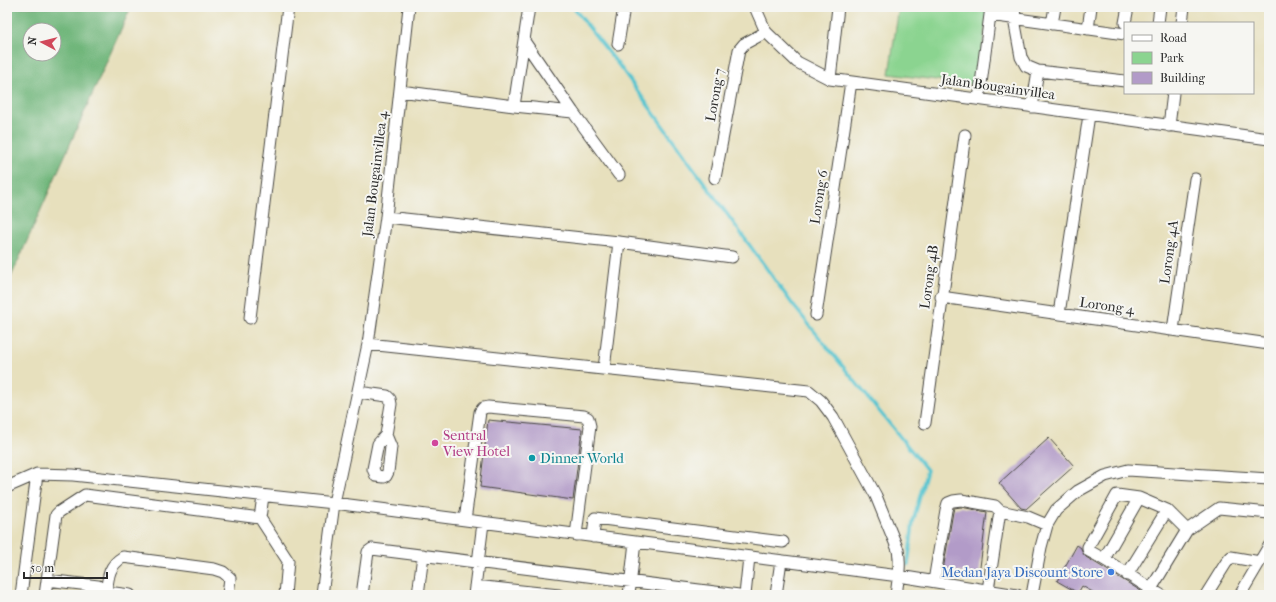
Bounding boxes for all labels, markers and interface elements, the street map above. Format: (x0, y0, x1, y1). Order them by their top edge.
north arrow (22, 22, 62, 62)
legend (1124, 22, 1254, 94)
text: Road (1160, 31, 1187, 45)
text: N (26, 35, 40, 46)
text: Park (1160, 51, 1185, 65)
street label: Lorong 7 (702, 67, 728, 123)
street label: Jalan Bougainvillea (939, 70, 1057, 103)
text: Building (1160, 71, 1205, 85)
street label: Jalan Bougainvillea 4 (359, 110, 391, 239)
street label: Lorong 6 (806, 168, 832, 225)
street label: Lorong 4A (1156, 218, 1182, 285)
street label: Lorong 4B (916, 244, 942, 310)
street label: Lorong 4 (1078, 294, 1136, 318)
place label: Sentral View Hotel (442, 427, 510, 460)
marker: Sentral View Hotel (430, 438, 440, 448)
place label: Dinner World (540, 450, 624, 467)
marker: Dinner World (527, 453, 537, 463)
scale bar (24, 554, 107, 580)
text: 50 m (30, 561, 54, 575)
place label: Medan Jaya Discount Store (941, 564, 1103, 581)
marker: Medan Jaya Discount Store (1106, 567, 1116, 577)

